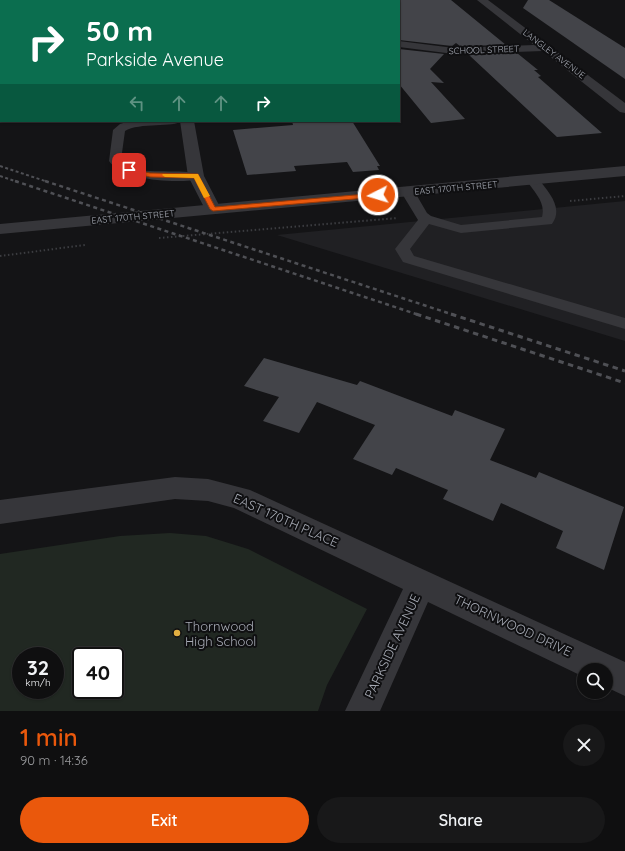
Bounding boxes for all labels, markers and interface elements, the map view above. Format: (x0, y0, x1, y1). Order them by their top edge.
text: 50 m (86, 13, 153, 48)
icon: right (20, 16, 72, 68)
street label: LANGLEY AVENUE (521, 27, 588, 81)
street label: SCHOOL STREET (448, 43, 520, 56)
text: Parkside Avenue (86, 48, 224, 71)
icon: left (126, 92, 148, 114)
icon: ahead (168, 92, 190, 114)
icon: ahead (210, 92, 232, 114)
icon: right (252, 92, 274, 114)
pin (112, 153, 146, 187)
icon: arrive (118, 159, 140, 181)
position arrow (357, 174, 399, 216)
street label: EAST 170TH STREET (414, 178, 499, 197)
street label: EAST 170TH STREET (91, 207, 176, 226)
street label: EAST 170TH PLACE (231, 490, 341, 550)
street label: PARKSIDE AVENUE (361, 591, 423, 701)
street label: THORNWOOD DRIVE (452, 591, 574, 659)
place label: Thornwood High School (185, 618, 256, 649)
marker: Thornwood High School (172, 628, 182, 638)
speed limit sign: 40 (72, 647, 124, 699)
text: 32 (27, 655, 49, 680)
map controls (577, 663, 613, 699)
button: search (577, 663, 613, 699)
text: km/h (25, 676, 51, 689)
text: 1 min (20, 722, 78, 752)
button: close (563, 724, 605, 766)
text: 90 m · 14:36 (20, 752, 88, 768)
button: Exit (20, 797, 309, 843)
button: Share (317, 797, 605, 843)

